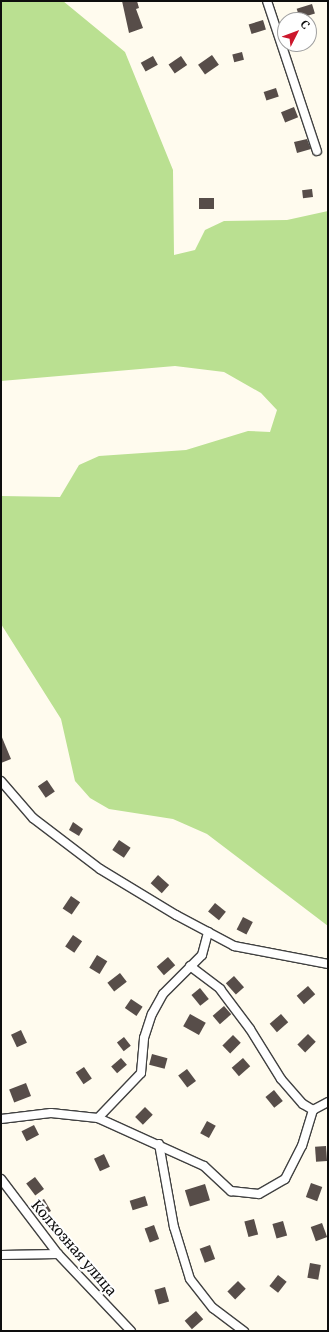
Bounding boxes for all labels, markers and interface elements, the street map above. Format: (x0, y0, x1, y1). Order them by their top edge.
north arrow (277, 12, 317, 52)
text: С (298, 17, 313, 32)
street label: Колхозная улица (28, 1197, 120, 1299)

